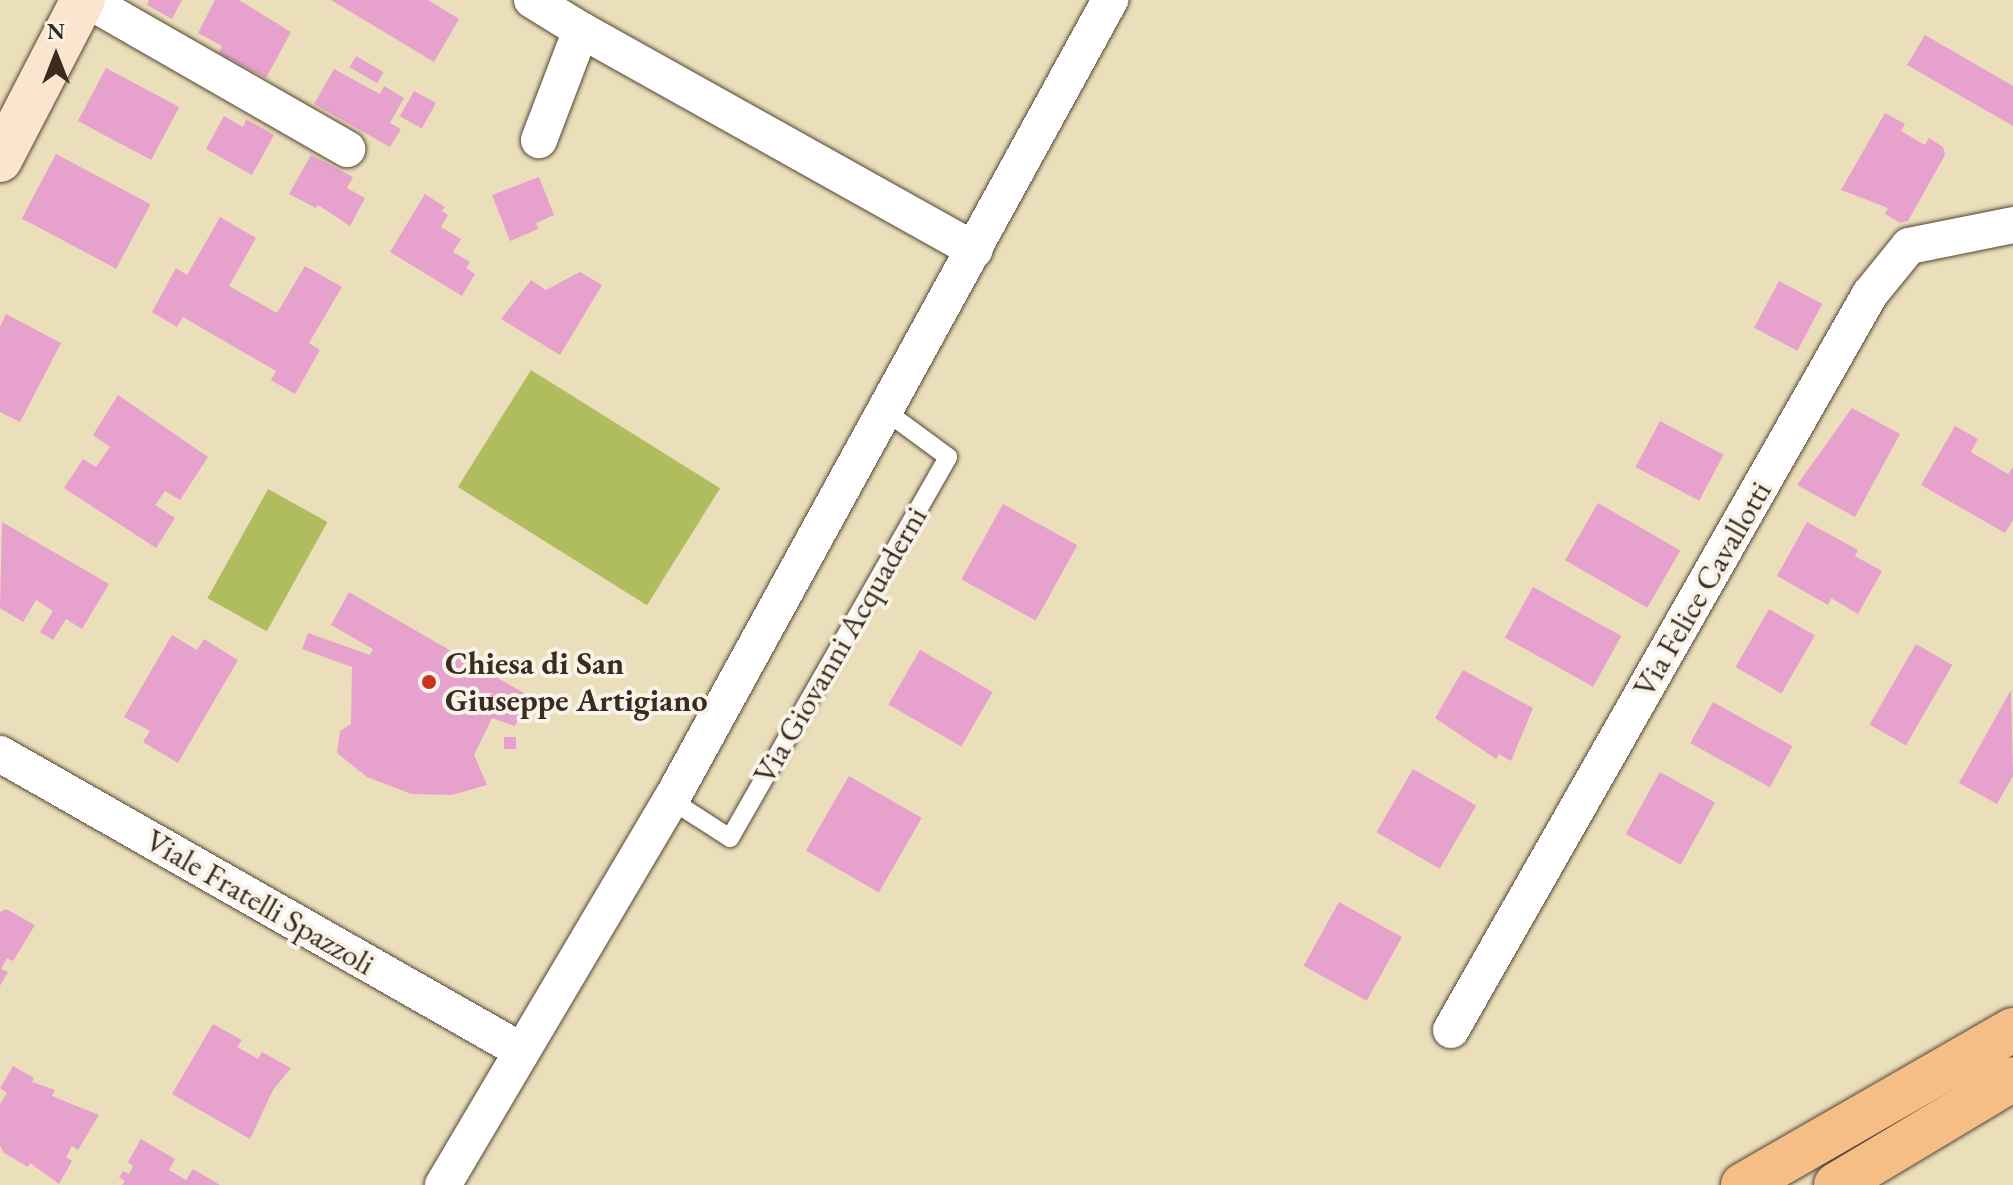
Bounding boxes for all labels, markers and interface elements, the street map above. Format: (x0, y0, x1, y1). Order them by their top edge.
north arrow (16, 16, 96, 96)
text: N (47, 17, 65, 46)
street label: Via Felice Cavallotti (1625, 474, 1779, 704)
street label: Via Giovanni Acquaderni (745, 500, 935, 790)
place label: Chiesa di San Giuseppe Artigiano (445, 645, 708, 720)
marker: Chiesa di San Giuseppe Artigiano (420, 673, 438, 691)
street label: Viale Fratelli Spazzoli (139, 821, 381, 983)

